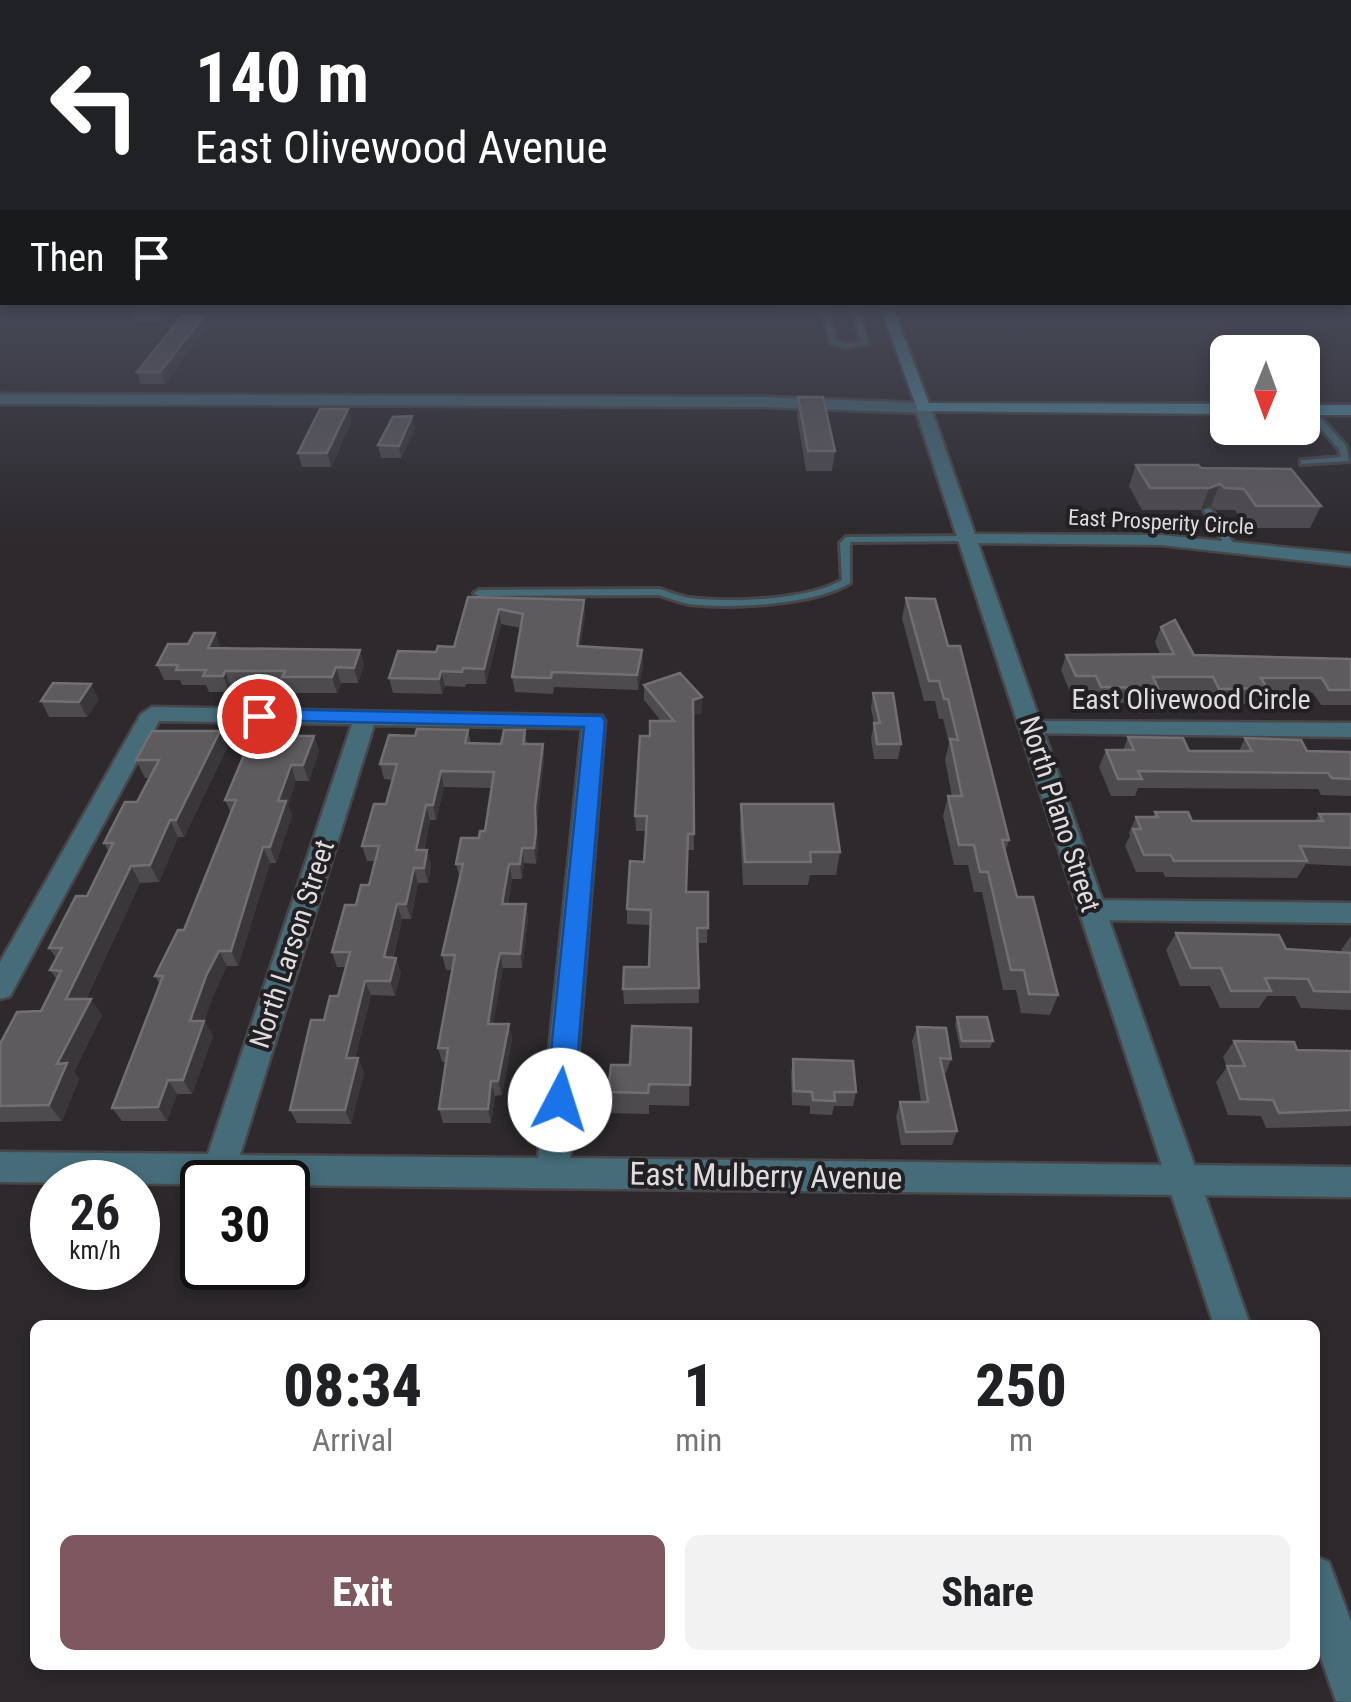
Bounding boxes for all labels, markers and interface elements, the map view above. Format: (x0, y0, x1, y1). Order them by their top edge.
text: 140 m (195, 37, 369, 119)
icon: left (30, 40, 160, 170)
text: East Olivewood Avenue (195, 121, 607, 174)
icon: arrive (124, 230, 179, 285)
text: Then (30, 236, 104, 280)
north arrow (1210, 335, 1320, 445)
map controls (1210, 335, 1320, 445)
street label: East Prosperity Circle (1067, 505, 1255, 539)
pin (217, 674, 302, 759)
street label: East Olivewood Circle (1071, 683, 1311, 716)
icon: arrive (232, 689, 287, 744)
street label: North Plano Street (1013, 712, 1107, 916)
street label: North Larson Street (243, 836, 341, 1052)
position arrow (508, 1048, 612, 1152)
street label: East Mulberry Avenue (629, 1155, 903, 1197)
speed limit sign: 30 (180, 1160, 310, 1290)
text: 26 (70, 1184, 120, 1242)
text: km/h (69, 1236, 121, 1265)
text: 08:34 (283, 1350, 422, 1421)
text: 1 (683, 1350, 714, 1421)
text: 250 (975, 1350, 1067, 1421)
text: Arrival (312, 1421, 393, 1459)
text: min (675, 1421, 722, 1459)
text: m (1009, 1421, 1033, 1459)
button: Exit (60, 1535, 665, 1650)
button: Share (685, 1535, 1290, 1650)

